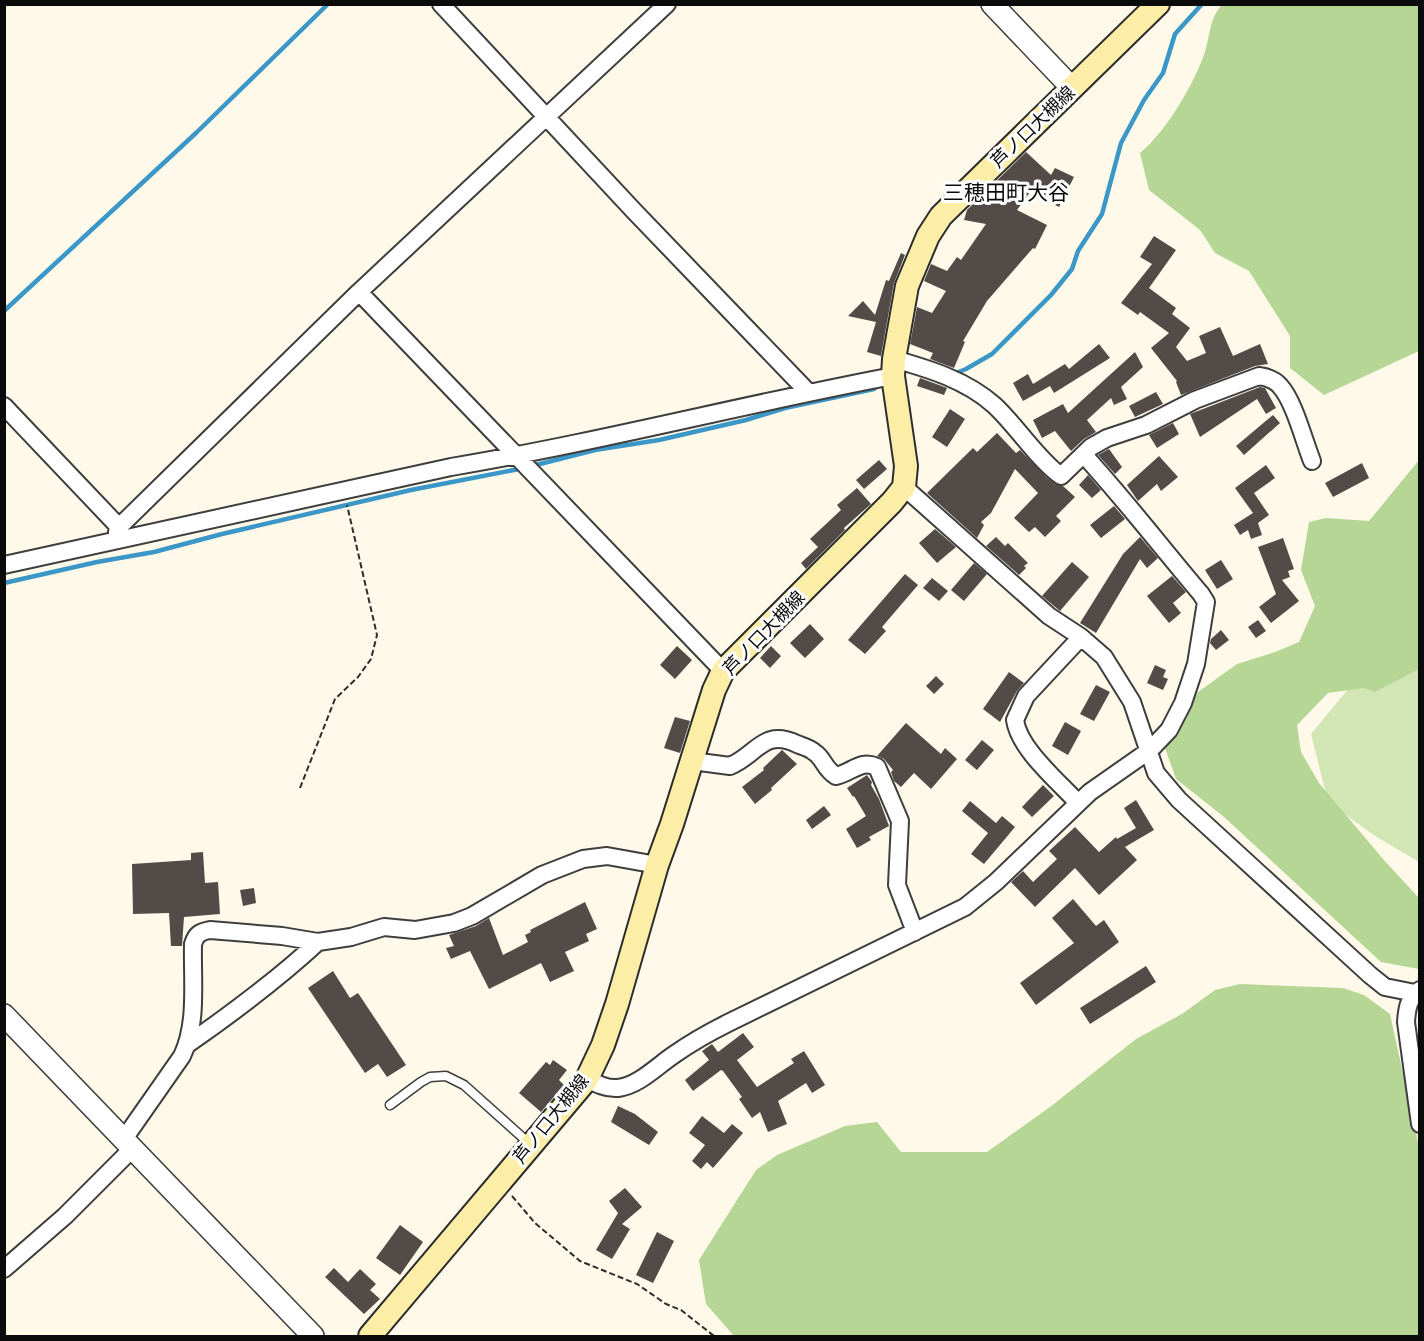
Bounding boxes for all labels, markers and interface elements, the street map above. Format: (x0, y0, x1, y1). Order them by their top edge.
street label: 芦ノ口大槻線 (987, 82, 1079, 172)
district label: 三穂田町大谷 (943, 180, 1069, 206)
street label: 芦ノ口大槻線 (719, 587, 809, 679)
street label: 芦ノ口大槻線 (508, 1070, 594, 1168)

